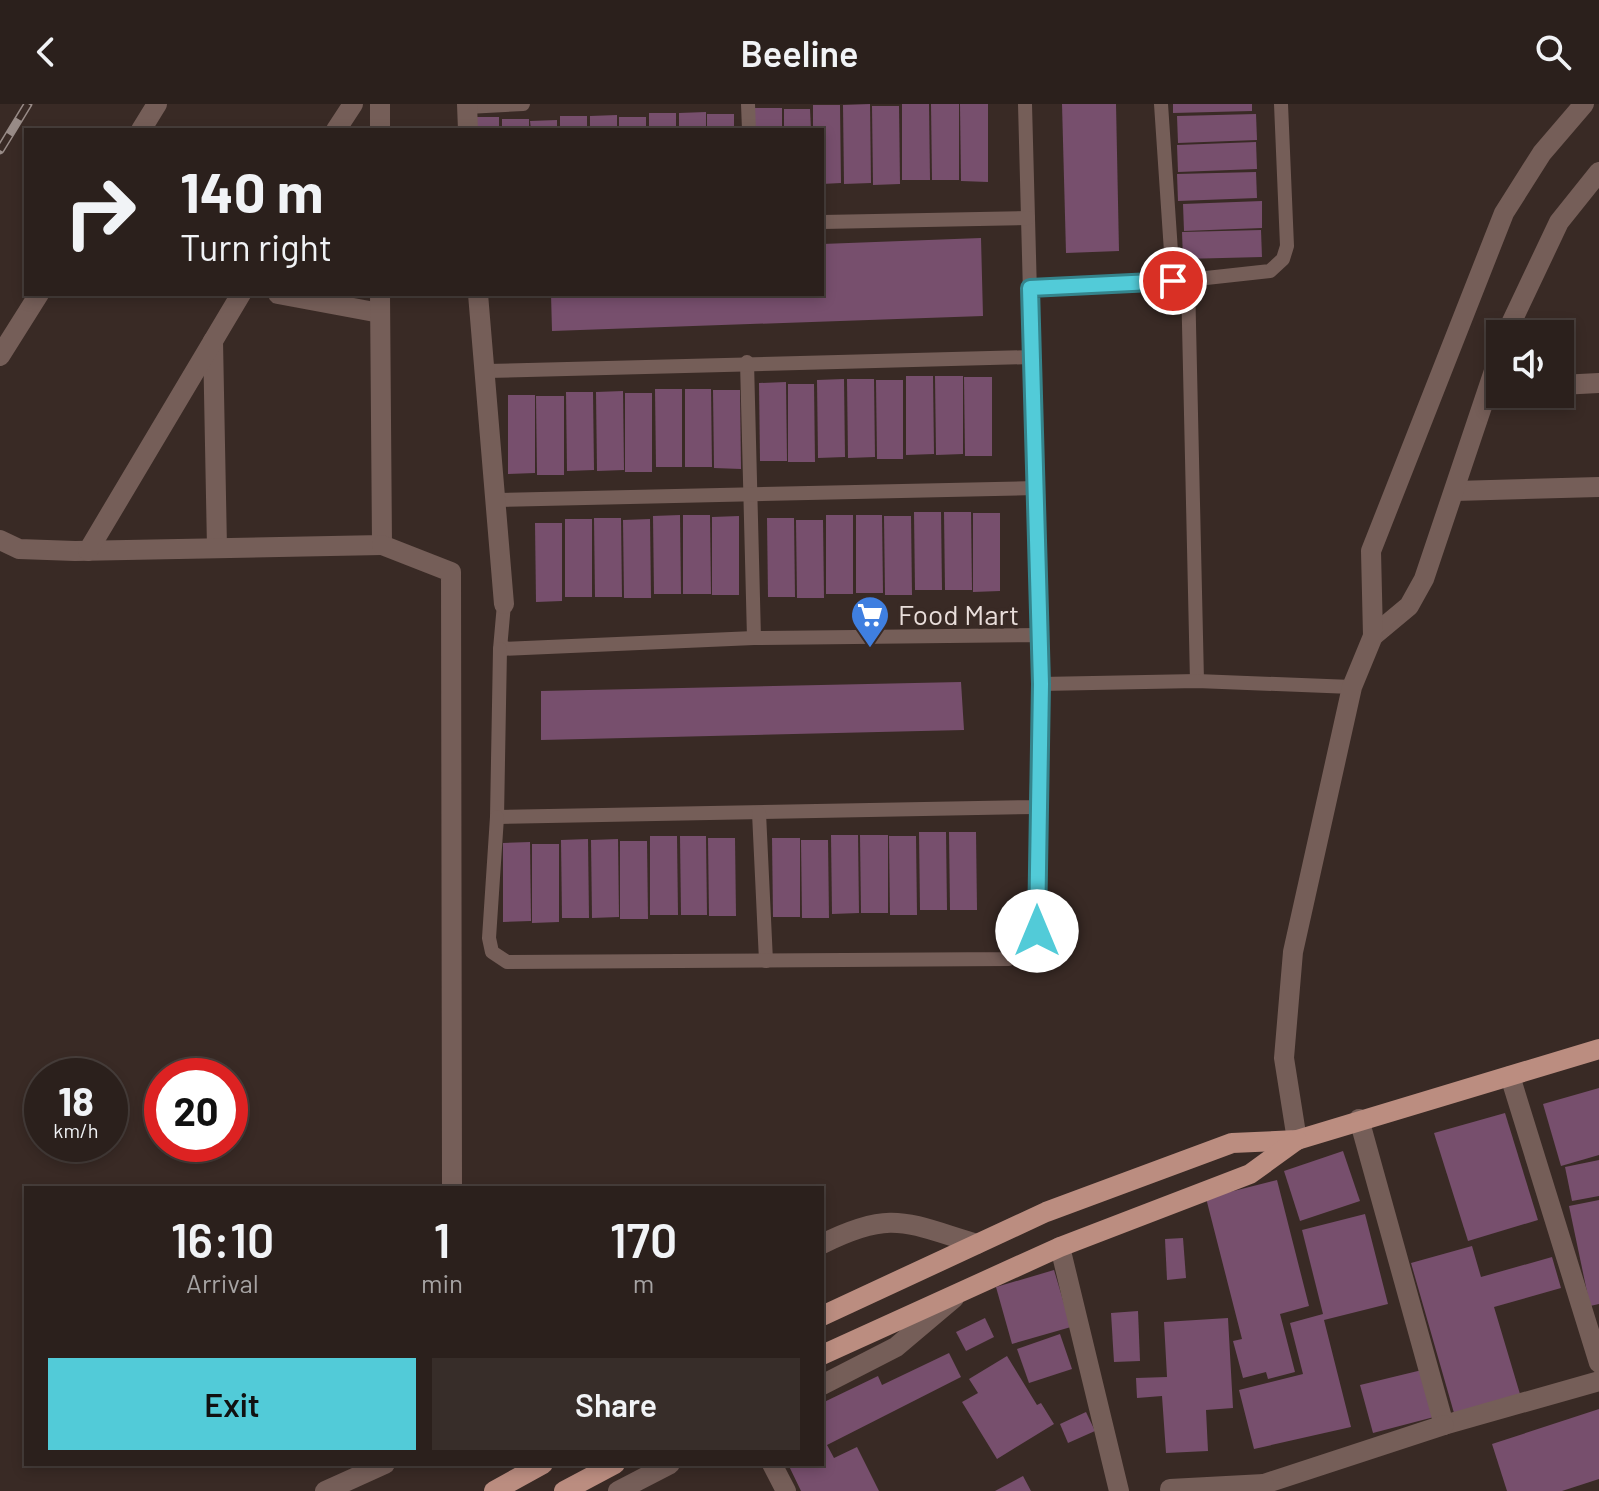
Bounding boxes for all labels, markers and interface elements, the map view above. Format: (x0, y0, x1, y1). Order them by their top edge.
icon: back (24, 30, 68, 74)
icon: search (1531, 30, 1575, 74)
text: Beeline (740, 31, 859, 74)
text: 140 m (180, 157, 324, 224)
icon: right (48, 160, 152, 264)
text: Turn right (180, 225, 332, 268)
pin (1139, 247, 1207, 315)
icon: arrive (1151, 259, 1195, 303)
map controls (1486, 320, 1574, 408)
button: sound (1486, 320, 1574, 408)
supermarket icon: Food Mart (849, 594, 891, 649)
place label: Food Mart (898, 597, 1019, 631)
position arrow (995, 889, 1079, 973)
speed limit sign: 20 (144, 1058, 248, 1162)
text: 18 (58, 1076, 94, 1124)
text: km/h (53, 1118, 99, 1142)
text: 16:10 (171, 1210, 274, 1268)
text: 1 (433, 1210, 450, 1268)
text: 170 (610, 1210, 677, 1268)
text: Arrival (186, 1267, 259, 1298)
text: min (421, 1267, 463, 1298)
text: m (633, 1267, 654, 1298)
button: Exit (48, 1358, 416, 1450)
button: Share (432, 1358, 800, 1450)

